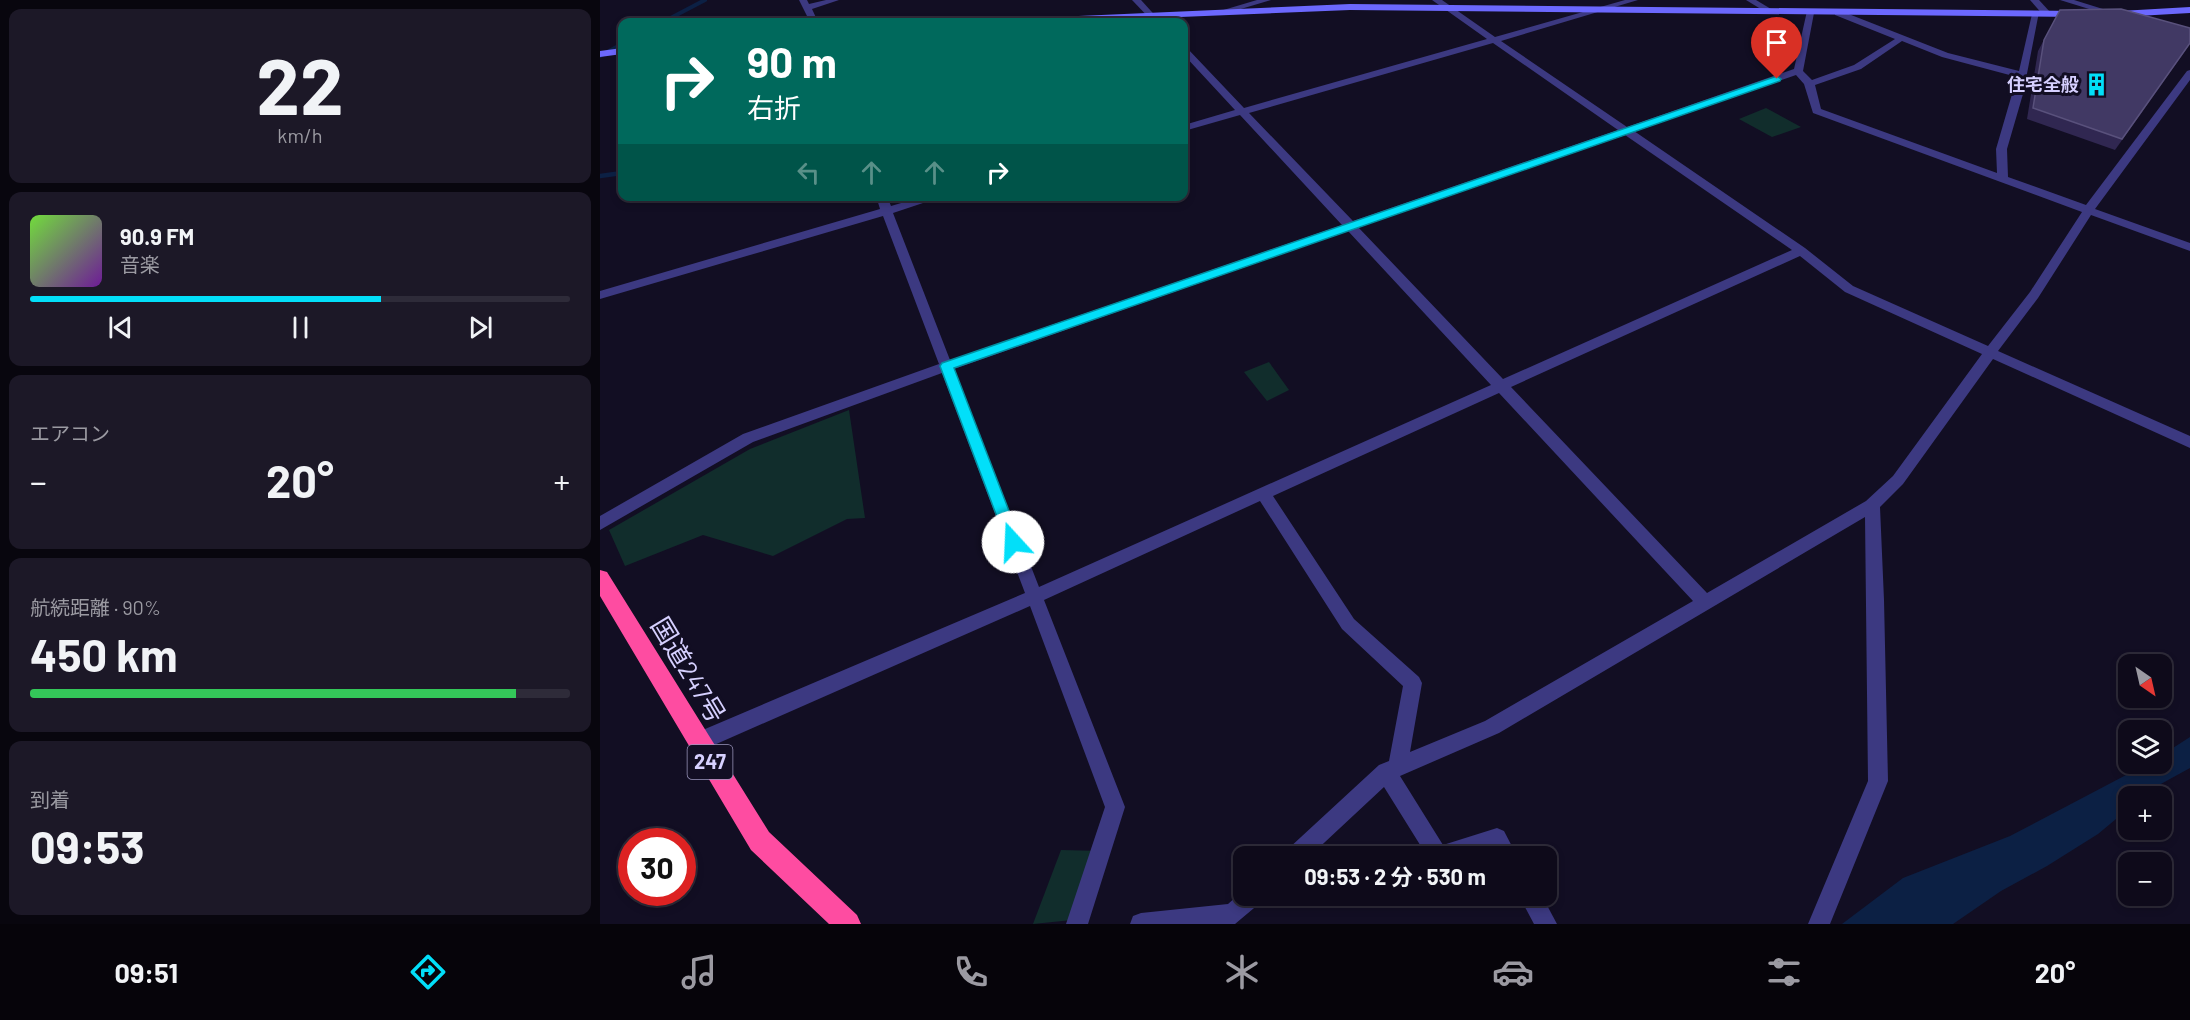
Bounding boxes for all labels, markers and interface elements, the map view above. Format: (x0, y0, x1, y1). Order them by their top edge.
pin (1751, 17, 1802, 79)
icon: arrive (1760, 26, 1793, 59)
text: 90 m (747, 36, 837, 86)
text: 22 (256, 37, 344, 131)
icon: right (648, 42, 726, 120)
building icon: 住宅全般 (2084, 72, 2110, 98)
place label: 住宅全般 (2007, 73, 2079, 95)
text: 右折 (747, 91, 801, 123)
text: km/h (277, 123, 323, 147)
icon: left (792, 156, 825, 189)
icon: ahead (855, 156, 888, 189)
icon: ahead (918, 156, 951, 189)
icon: right (981, 156, 1014, 189)
text: 90.9 FM (120, 223, 194, 249)
text: 音楽 (120, 252, 160, 276)
icon: previous (104, 311, 137, 344)
icon: pause (284, 311, 317, 344)
icon: next (464, 311, 497, 344)
text: エアコン (30, 421, 110, 445)
text: 20° (266, 453, 334, 507)
text: − (30, 461, 47, 501)
text: + (554, 461, 570, 501)
position arrow (981, 510, 1045, 574)
text: 航続距離 · 90% (30, 595, 161, 619)
street label: 国道247号 (646, 611, 733, 728)
text: 450 km (30, 627, 178, 681)
north arrow (2118, 654, 2172, 708)
map controls (2118, 654, 2172, 906)
button: layers (2118, 720, 2172, 774)
road number: 247 (688, 745, 732, 779)
button: + (2118, 786, 2172, 840)
text: 到着 (30, 787, 70, 811)
text: 09:53 (30, 819, 144, 873)
speed limit sign: 30 (618, 828, 696, 906)
button: − (2118, 852, 2172, 906)
text: 09:53 · 2 分 · 530 m (1304, 863, 1486, 889)
icon: directions (407, 951, 449, 993)
icon: music (678, 951, 720, 993)
icon: phone (950, 951, 992, 993)
icon: climate (1221, 951, 1263, 993)
icon: car (1492, 951, 1534, 993)
icon: filters (1763, 951, 1805, 993)
text: 09:51 (115, 956, 178, 988)
text: 20° (2035, 956, 2075, 988)

